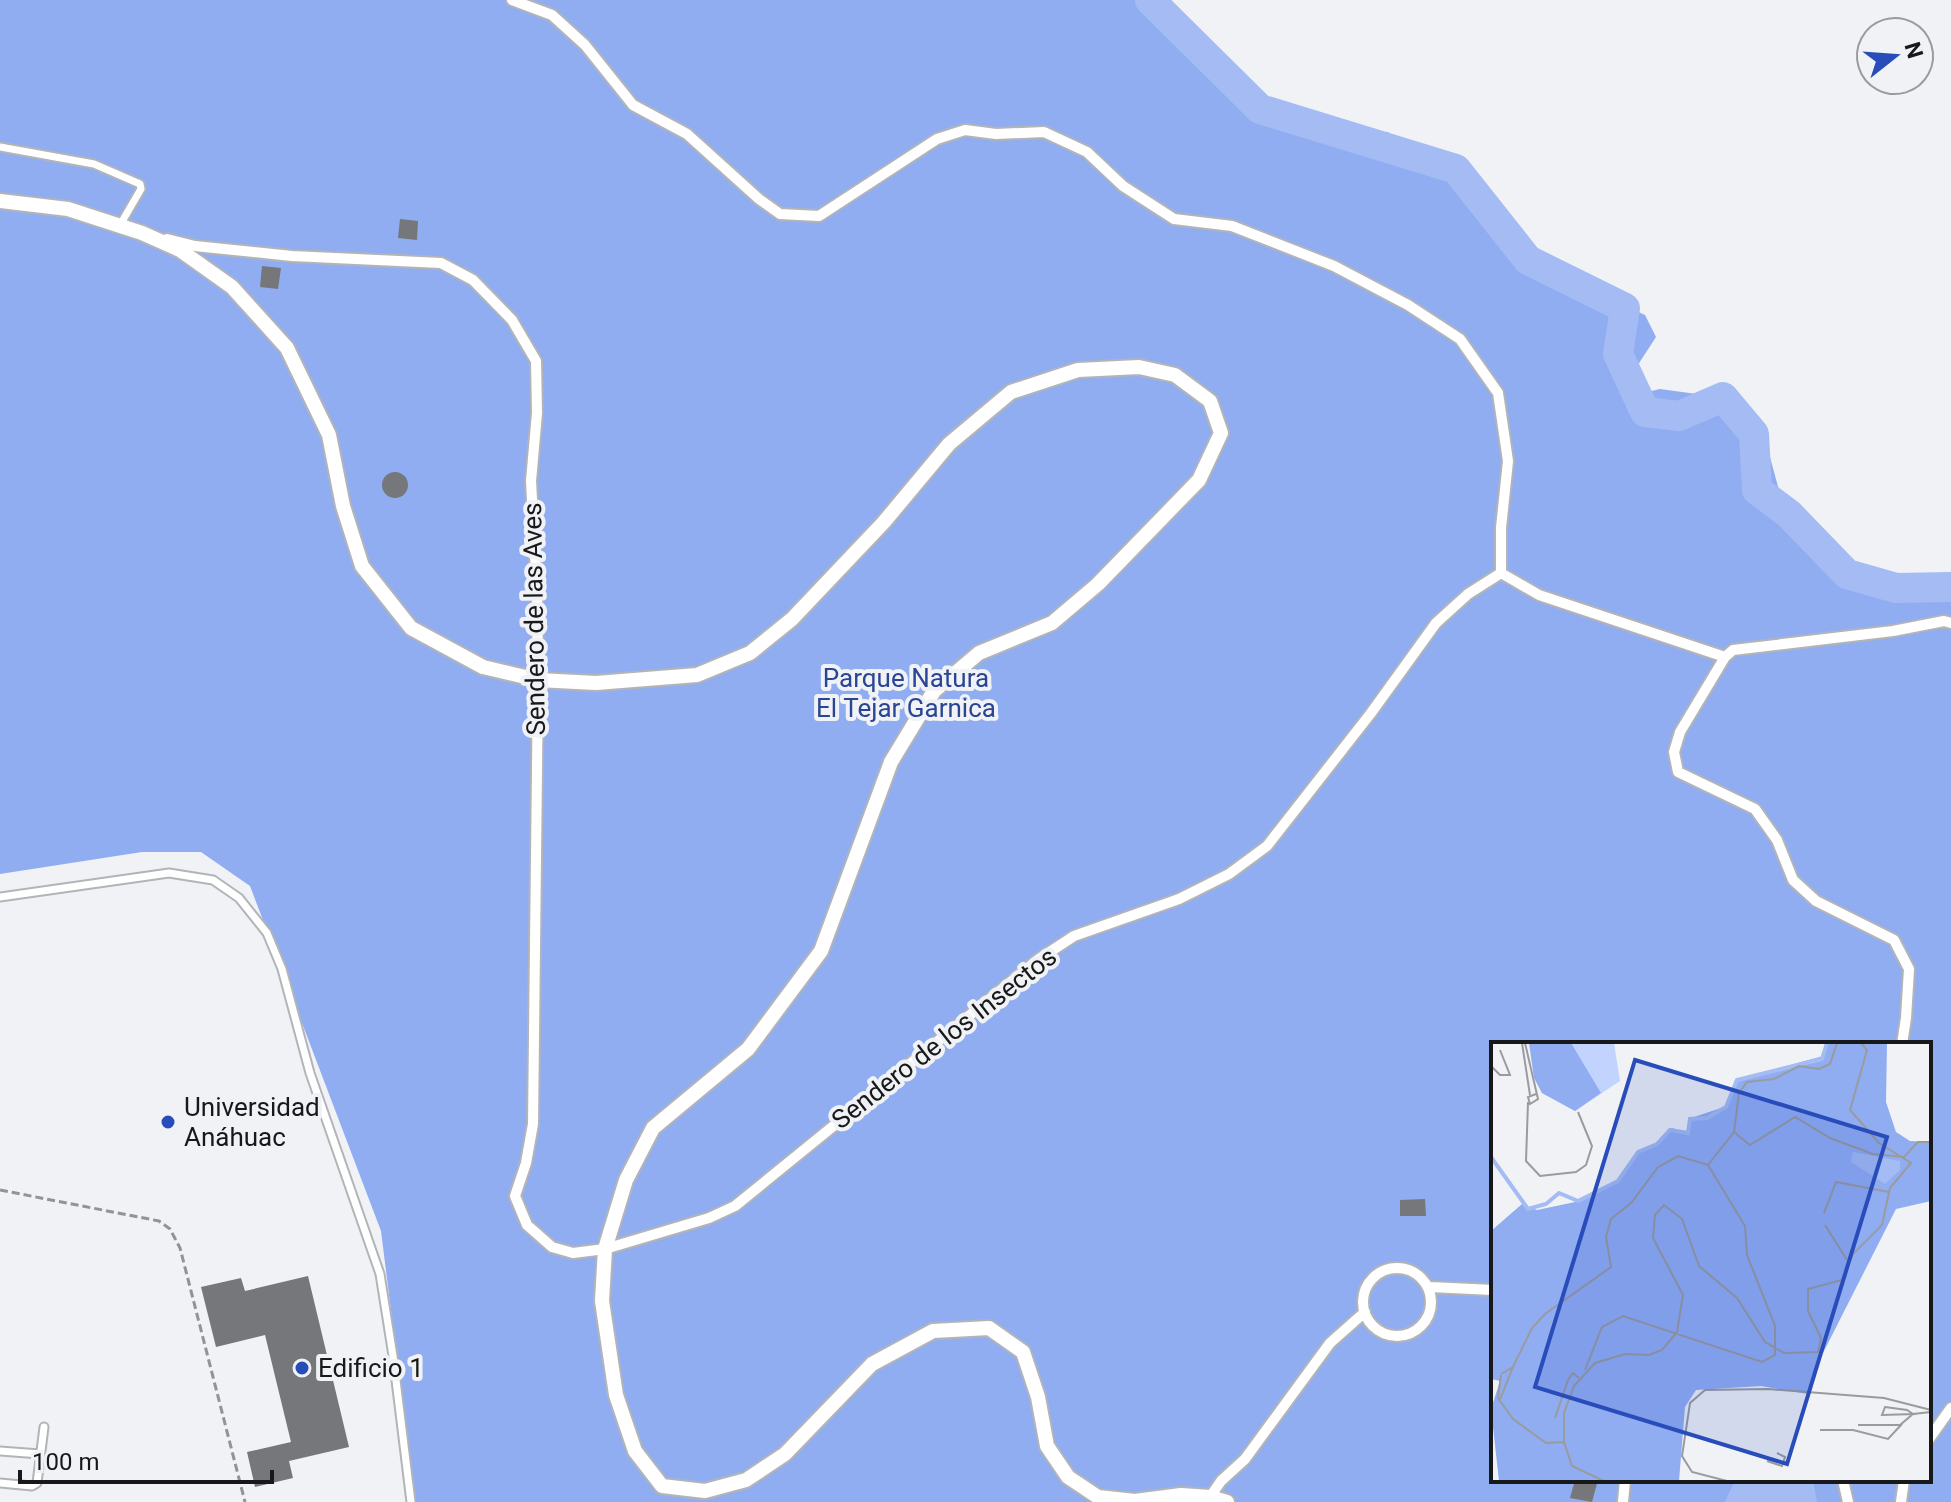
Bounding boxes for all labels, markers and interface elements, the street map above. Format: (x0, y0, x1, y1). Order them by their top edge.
north arrow (1855, 16, 1935, 96)
text: N (1899, 39, 1928, 61)
street label: Sendero de las Aves (517, 502, 551, 736)
park label: Parque Natura El Tejar Garnica (816, 663, 996, 723)
street label: Sendero de los Insectos (826, 941, 1062, 1135)
inset map (1491, 1042, 1931, 1482)
place label: Universidad Anáhuac (184, 1092, 320, 1152)
marker: Universidad Anáhuac (159, 1113, 177, 1131)
place label: Edificio 1 (318, 1353, 424, 1383)
marker: Edificio 1 (293, 1359, 311, 1377)
scale bar (20, 1434, 272, 1484)
text: 100 m (32, 1448, 99, 1476)

